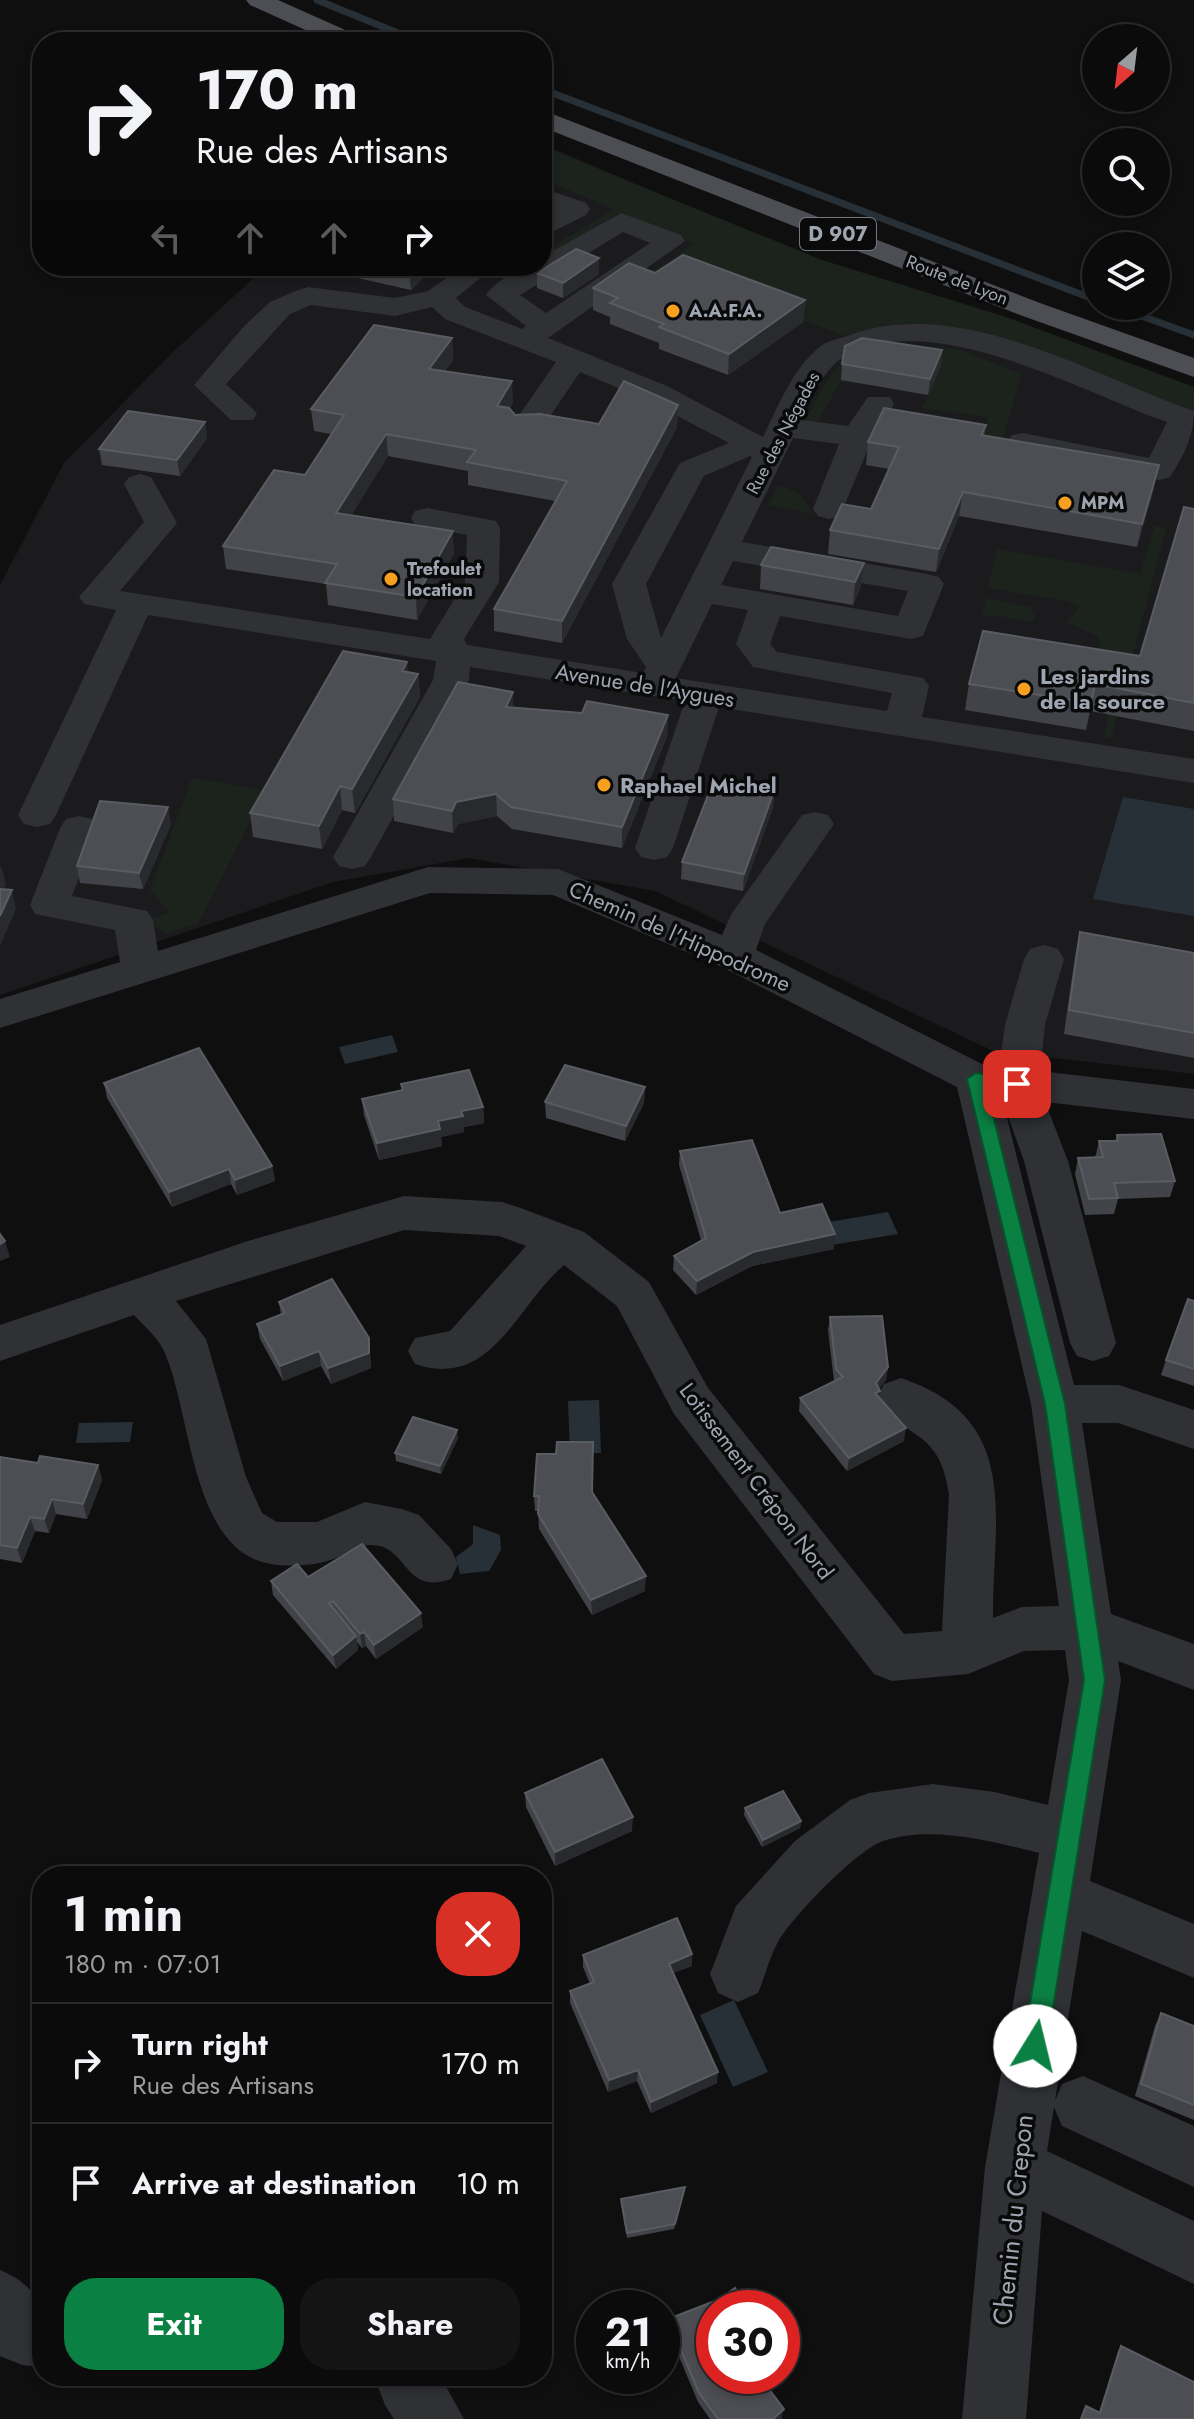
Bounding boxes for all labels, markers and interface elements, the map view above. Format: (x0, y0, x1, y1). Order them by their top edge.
north arrow (1082, 24, 1170, 112)
map controls (1082, 24, 1170, 320)
text: 170 m (196, 49, 358, 130)
icon: right (64, 64, 168, 168)
text: Rue des Artisans (196, 124, 448, 176)
button: search (1082, 128, 1170, 216)
icon: left (144, 216, 188, 260)
icon: ahead (228, 216, 272, 260)
icon: ahead (312, 216, 356, 260)
icon: right (396, 216, 440, 260)
road number: D 907 (800, 218, 876, 250)
button: layers (1082, 232, 1170, 320)
street label: Route de Lyon (902, 249, 1012, 311)
place label: A.A.F.A. (688, 298, 762, 324)
marker: A.A.F.A. (664, 302, 682, 320)
street label: Rue des Négades (740, 367, 826, 499)
place label: MPM (1081, 490, 1124, 516)
marker: MPM (1056, 494, 1074, 512)
place label: Trefoulet location (407, 556, 481, 603)
marker: Trefoulet location (382, 570, 400, 588)
street label: Avenue de l'Aygues (553, 655, 737, 715)
place label: Les jardins de la source (1040, 660, 1165, 717)
marker: Les jardins de la source (1015, 680, 1033, 698)
place label: Raphael Michel (620, 769, 777, 801)
marker: Raphael Michel (595, 776, 613, 794)
street label: Chemin de l'Hippodrome (564, 873, 796, 999)
pin (983, 1050, 1051, 1118)
icon: arrive (995, 1062, 1039, 1106)
street label: Lotissement Crépon Nord (672, 1376, 842, 1586)
text: 1 min (64, 1880, 183, 1949)
button: close (436, 1892, 520, 1976)
text: 180 m · 07:01 (64, 1945, 221, 1983)
position arrow (993, 2004, 1077, 2088)
text: Turn right (132, 2023, 268, 2066)
icon: right (64, 2041, 108, 2085)
text: 170 m (440, 2042, 520, 2085)
text: Rue des Artisans (132, 2066, 314, 2104)
street label: Chemin du Crepon (983, 2113, 1043, 2327)
icon: arrive (64, 2161, 108, 2205)
text: Arrive at destination (132, 2162, 417, 2205)
text: 10 m (456, 2162, 520, 2205)
button: Exit (64, 2278, 284, 2370)
button: Share (300, 2278, 520, 2370)
speed limit sign: 30 (696, 2290, 800, 2394)
text: 21 (605, 2303, 651, 2361)
text: km/h (605, 2347, 651, 2376)

